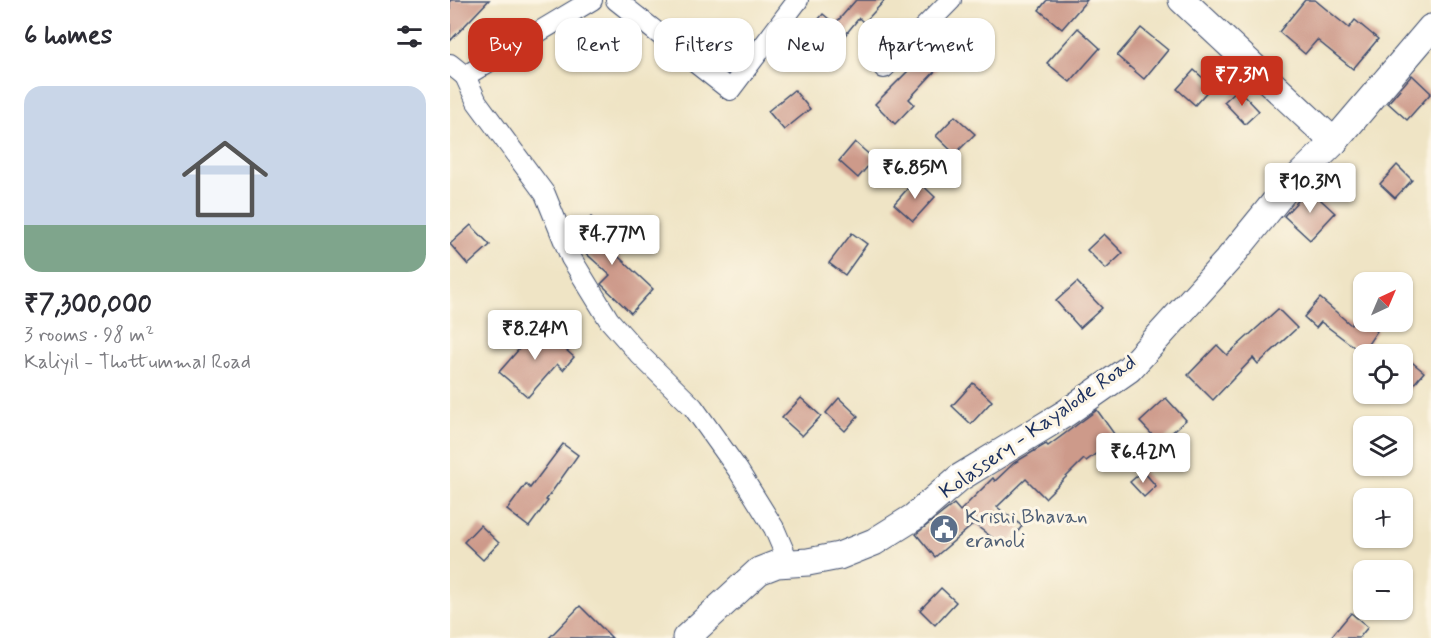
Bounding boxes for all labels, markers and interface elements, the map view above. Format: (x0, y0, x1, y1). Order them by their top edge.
chip: Buy (468, 18, 543, 72)
chip: Rent (555, 18, 642, 72)
chip: Filters (654, 18, 754, 72)
chip: New (766, 18, 846, 72)
chip: Apartment (858, 18, 995, 72)
text: 6 homes (24, 19, 112, 53)
icon: filters (393, 20, 426, 53)
pin: ₹7.3M (1200, 56, 1284, 107)
text: ₹7.3M (1215, 62, 1269, 89)
icon: home (171, 125, 279, 233)
pin: ₹6.85M (866, 149, 964, 200)
text: ₹6.85M (882, 155, 948, 182)
pin: ₹10.3M (1261, 163, 1359, 214)
text: ₹10.3M (1279, 169, 1341, 196)
pin: ₹4.77M (563, 215, 661, 266)
text: ₹4.77M (579, 221, 645, 248)
north arrow (1353, 272, 1413, 332)
map controls (1353, 272, 1413, 620)
text: ₹7,300,000 (24, 288, 152, 322)
pin: ₹8.24M (486, 310, 584, 361)
text: ₹8.24M (502, 316, 568, 343)
text: 3 rooms · 98 m² (24, 322, 154, 349)
button: locate (1353, 344, 1413, 404)
street label: Kolassery - Kayalode Road (934, 348, 1142, 506)
text: Kaliyil - Thottummal Road (24, 349, 251, 376)
button: layers (1353, 416, 1413, 476)
pin: ₹6.42M (1094, 433, 1192, 484)
text: ₹6.42M (1110, 439, 1176, 466)
button: + (1353, 488, 1413, 548)
place label: Krishi Bhavan eranoli (965, 503, 1088, 555)
public building icon: Krishi Bhavan eranoli (928, 513, 960, 545)
button: − (1353, 560, 1413, 620)

